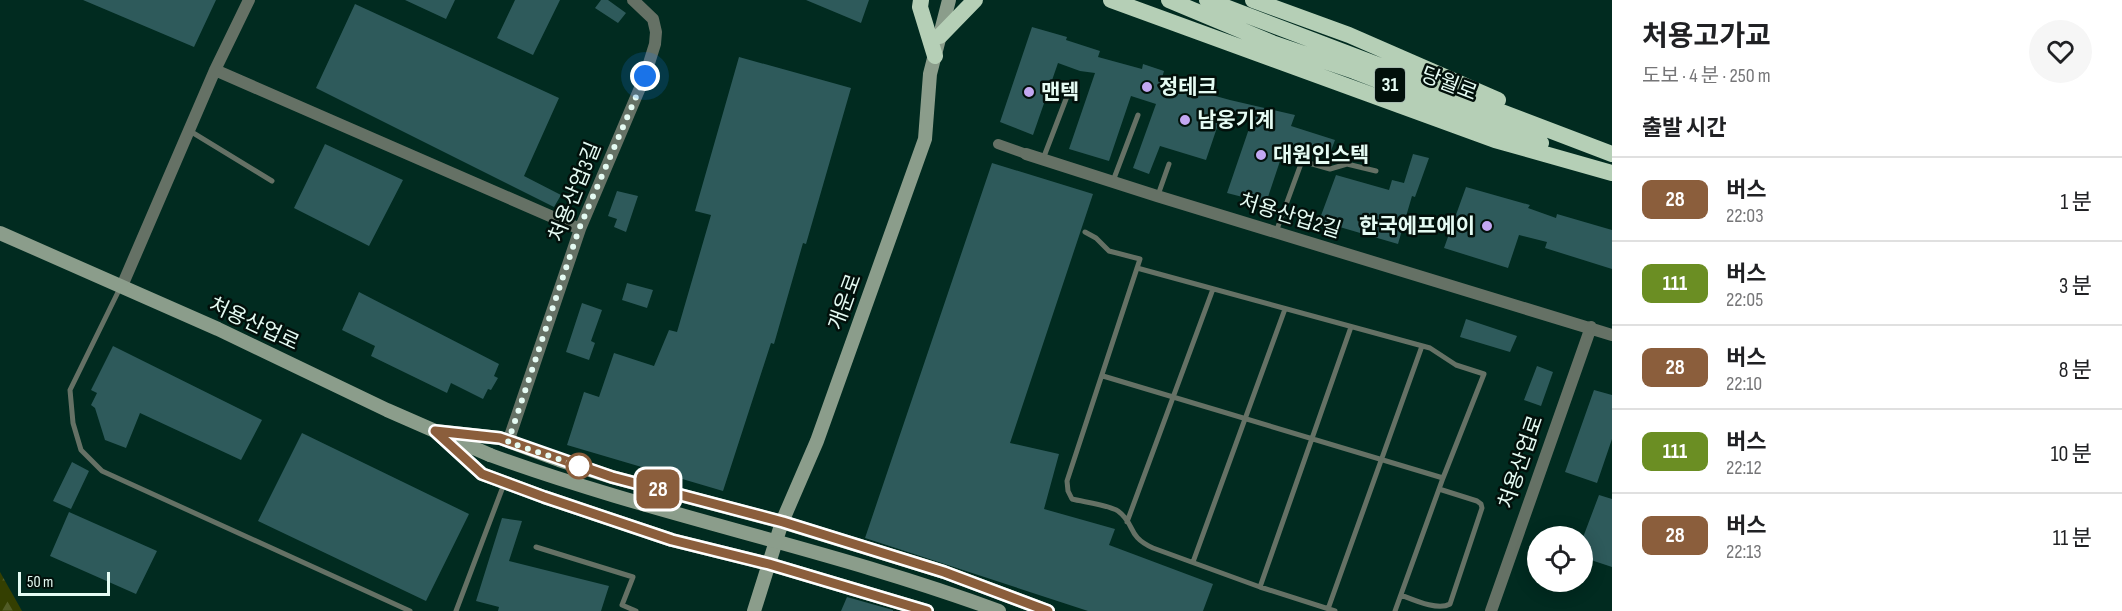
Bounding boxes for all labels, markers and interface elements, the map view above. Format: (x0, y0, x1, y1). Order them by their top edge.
text: 처용고가교 (1642, 20, 1771, 53)
button: heart (2029, 20, 2092, 83)
your location (630, 61, 660, 91)
street label: 당월로 (1417, 62, 1481, 106)
text: 도보 · 4 분 · 250 m (1642, 64, 1771, 88)
road number: 31 (1375, 68, 1405, 102)
place label: 정테크 (1159, 75, 1217, 100)
place label: 맨텍 (1041, 80, 1080, 105)
marker: 정테크 (1140, 80, 1154, 94)
marker: 맨텍 (1022, 85, 1036, 99)
place label: 남웅기계 (1197, 108, 1274, 133)
marker: 남웅기계 (1178, 113, 1192, 127)
text: 출발 시간 (1642, 115, 1726, 142)
street label: 처용산업3길 (544, 138, 606, 246)
place label: 대원인스텍 (1273, 143, 1370, 168)
marker: 대원인스텍 (1254, 148, 1268, 162)
text: 버스 (1726, 177, 1766, 204)
text: 28 (1665, 187, 1685, 212)
street label: 처용산업2길 (1236, 189, 1344, 243)
text: 1 분 (2061, 189, 2092, 216)
text: 22:03 (1726, 204, 1764, 228)
place label: 한국에프에이 (1359, 214, 1475, 239)
marker: 한국에프에이 (1480, 219, 1494, 233)
text: 버스 (1726, 261, 1766, 288)
street label: 개운로 (823, 270, 867, 334)
text: 111 (1663, 271, 1687, 296)
text: 3 분 (2059, 273, 2092, 300)
text: 22:05 (1726, 288, 1763, 312)
street label: 처용산업로 (205, 292, 303, 356)
text: 버스 (1726, 345, 1766, 372)
text: 28 (1665, 355, 1685, 380)
text: 8 분 (2059, 357, 2092, 384)
text: 22:10 (1726, 372, 1762, 396)
street label: 처용산업로 (1493, 412, 1549, 512)
text: 버스 (1726, 429, 1766, 456)
text: 111 (1663, 439, 1687, 464)
text: 10 분 (2051, 441, 2092, 468)
unlabelled marker (566, 453, 592, 479)
text: 22:12 (1726, 456, 1762, 480)
line badge: 28 (631, 470, 685, 508)
text: 28 (648, 477, 668, 502)
text: 버스 (1726, 513, 1766, 540)
text: 28 (1665, 523, 1685, 548)
text: 11 분 (2053, 525, 2092, 552)
map controls (1527, 526, 1593, 592)
button: locate (1527, 526, 1593, 592)
text: 22:13 (1726, 540, 1762, 564)
scale bar (18, 569, 110, 596)
text: 50 m (27, 573, 53, 592)

